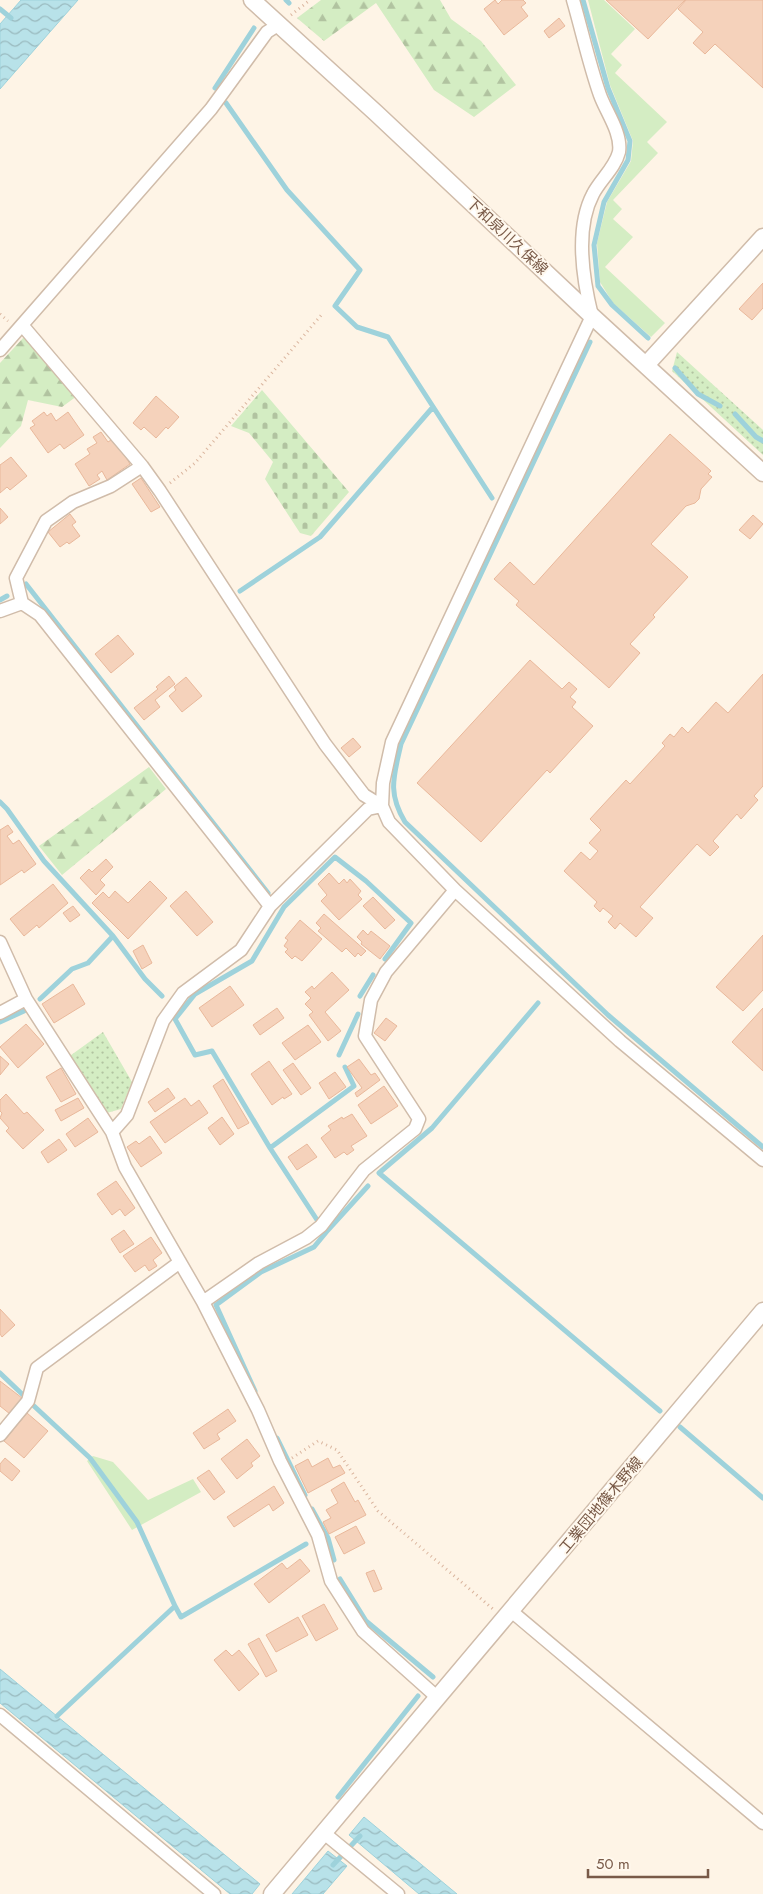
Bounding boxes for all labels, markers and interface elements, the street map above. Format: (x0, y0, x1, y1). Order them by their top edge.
street label: 下和泉川久保線 (461, 192, 553, 280)
street label: 工業団地篠木野線 (554, 1452, 648, 1558)
scale bar (588, 1846, 708, 1878)
text: 50 m (596, 1853, 630, 1875)

